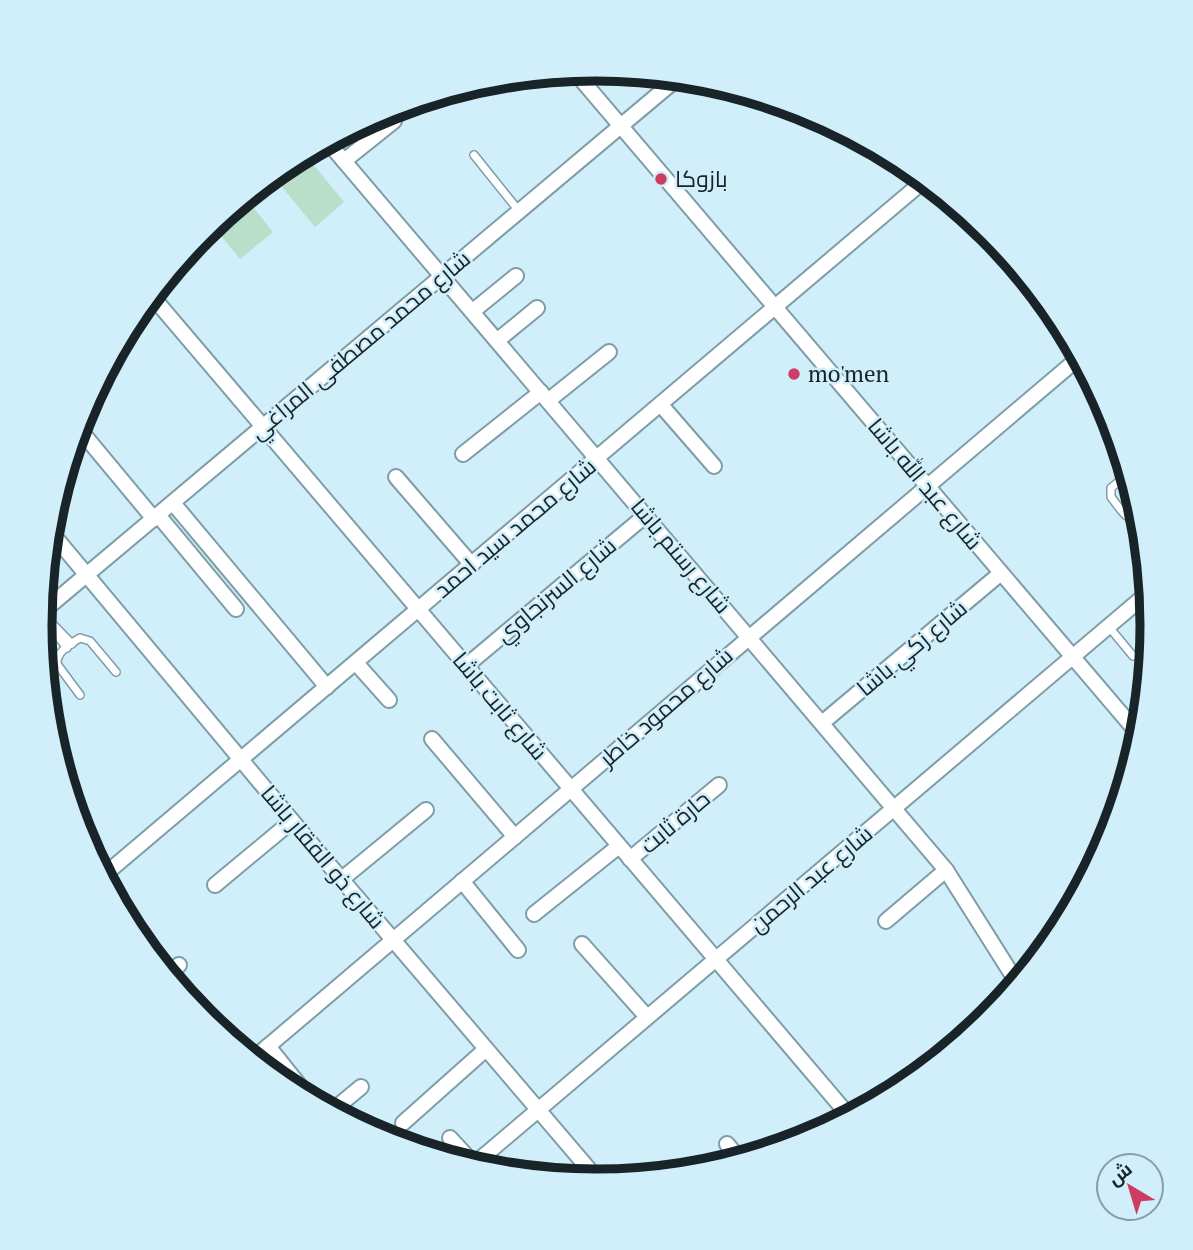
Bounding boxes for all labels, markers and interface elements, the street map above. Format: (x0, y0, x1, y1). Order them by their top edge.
place label: بازوكا (675, 163, 728, 194)
marker: بازوكا (653, 171, 669, 187)
street label: شارع محمد مصطفى المراغي (243, 243, 479, 449)
place label: mo'men (808, 358, 890, 389)
marker: mo'men (786, 366, 802, 382)
street label: شارع عبد الله باشا (860, 411, 990, 557)
street label: شارع محمد سيد احمد (427, 451, 603, 605)
street label: شارع رستم باشا (623, 492, 739, 620)
street label: شارع السرنجاوي (489, 530, 625, 652)
street label: شارع زكي باشا (850, 592, 975, 705)
street label: شارع محمود خاطر (591, 640, 740, 775)
street label: شارع ثابت باشا (445, 645, 555, 767)
street label: شارع ذو الفقار باشا (253, 778, 393, 936)
street label: حارة ثابت (633, 783, 716, 860)
street label: شارع عبد الرحمن (742, 818, 880, 940)
north arrow (1095, 1152, 1165, 1222)
text: ش (1102, 1156, 1137, 1191)

